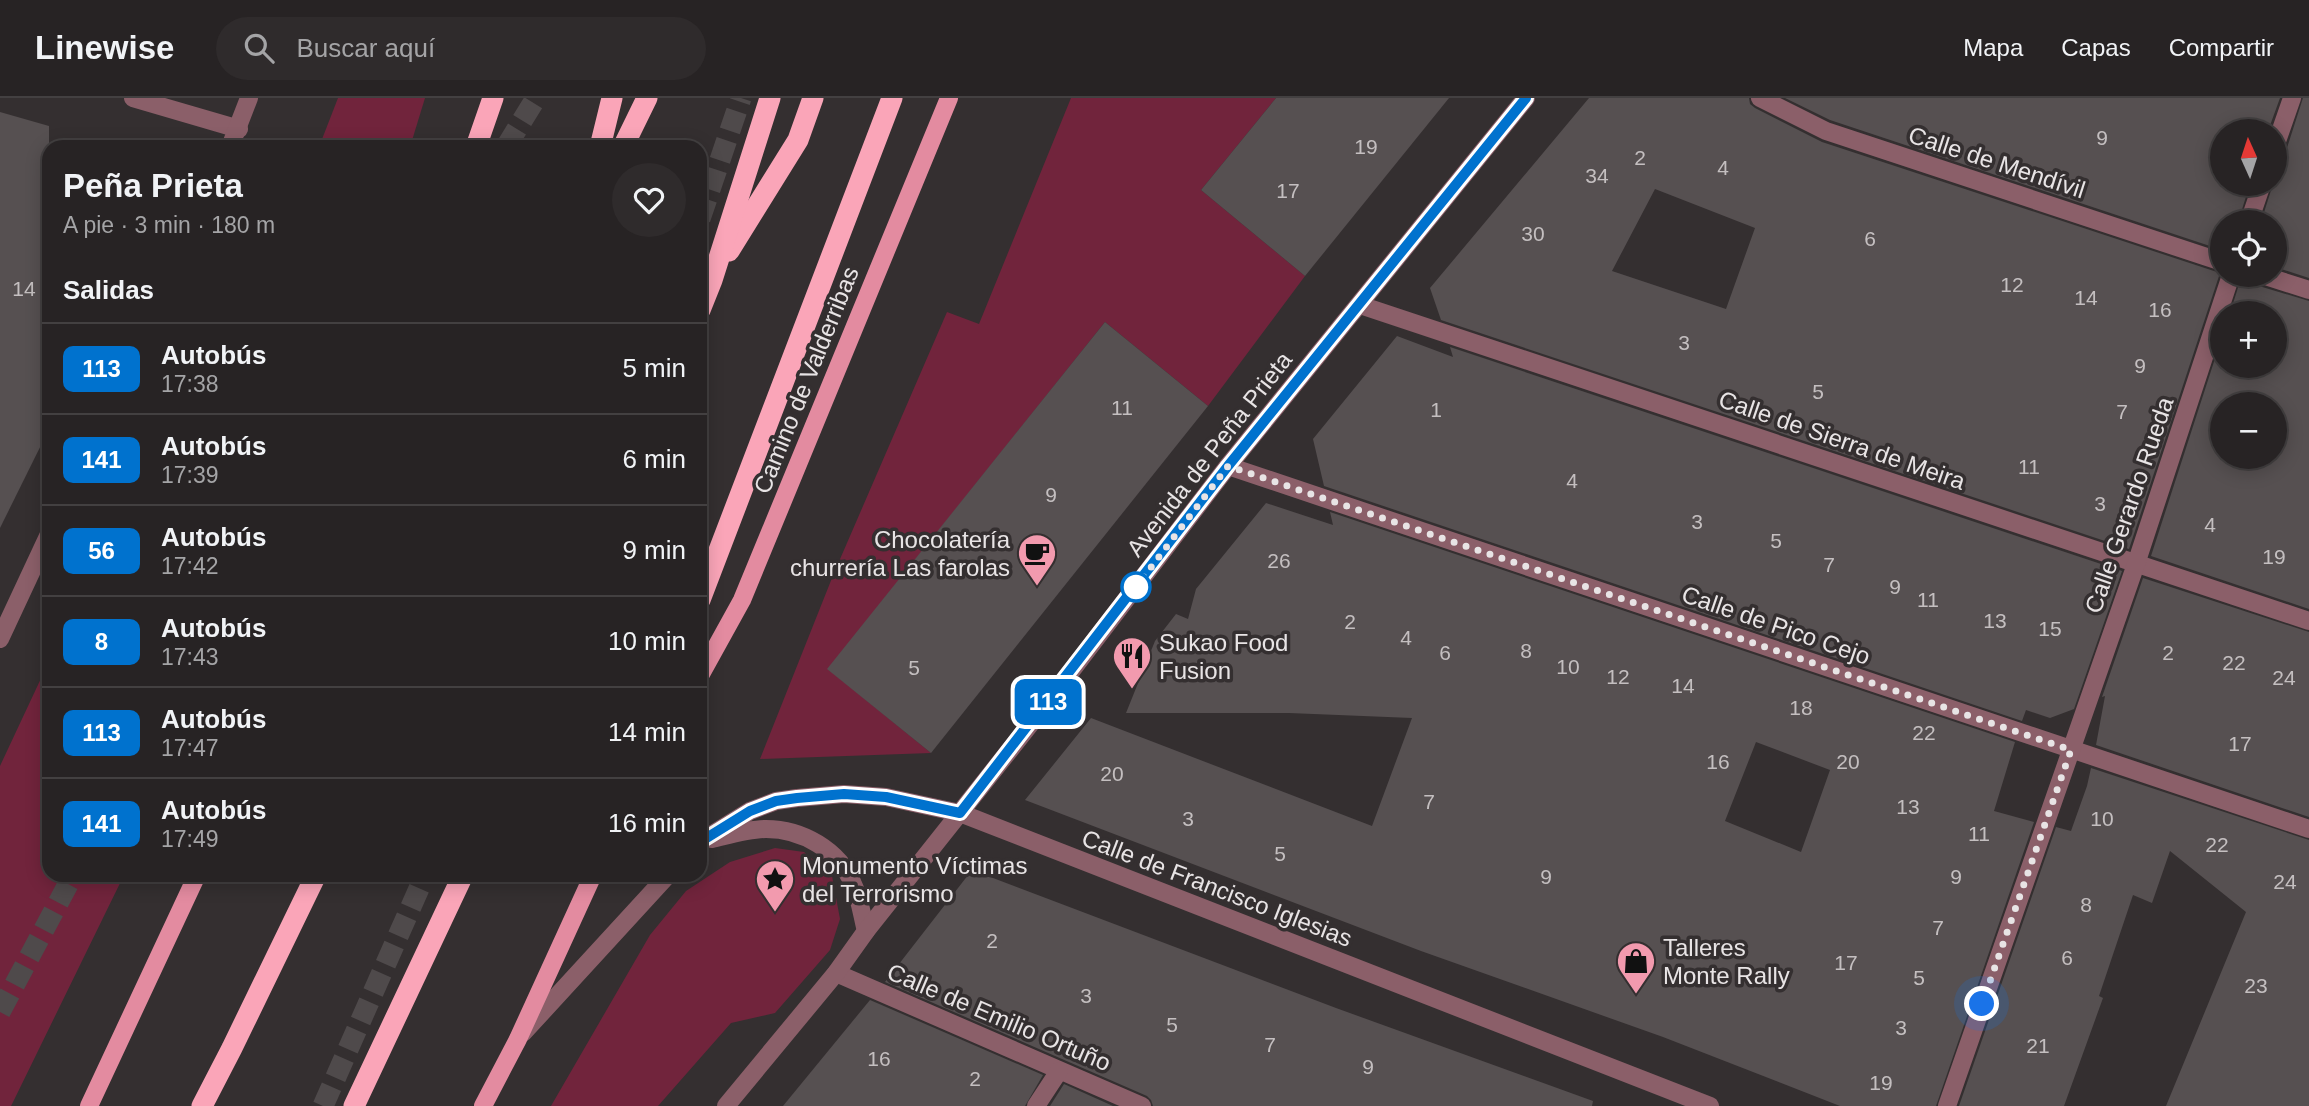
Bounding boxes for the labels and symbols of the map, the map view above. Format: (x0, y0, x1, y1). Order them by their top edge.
north arrow (2210, 119, 2287, 196)
street label: Calle de Mendívil (1905, 121, 2089, 203)
house number: 9 (2096, 126, 2108, 149)
house number: 19 (1354, 135, 1378, 158)
house number: 2 (1634, 146, 1646, 169)
house number: 4 (1717, 156, 1729, 179)
house number: 34 (1585, 164, 1609, 187)
house number: 17 (1276, 179, 1300, 202)
house number: 30 (1521, 222, 1545, 245)
house number: 6 (1864, 227, 1876, 250)
street label: Camino de Valderribas (748, 263, 864, 497)
house number: 12 (2000, 273, 2024, 296)
house number: 14 (12, 277, 36, 300)
house number: 14 (2074, 286, 2098, 309)
house number: 16 (2148, 298, 2172, 321)
house number: 3 (1678, 331, 1690, 354)
street label: Avenida de Peña Prieta (1121, 346, 1298, 562)
house number: 9 (2134, 354, 2146, 377)
house number: 5 (1812, 380, 1824, 403)
street label: Calle de Sierra de Meira (1715, 385, 1969, 495)
street label: Calle Gerardo Rueda (2079, 393, 2179, 617)
house number: 11 (1111, 396, 1133, 419)
house number: 1 (1430, 398, 1442, 421)
house number: 7 (2116, 400, 2128, 423)
house number: 11 (2018, 455, 2040, 478)
house number: 4 (1566, 469, 1578, 492)
house number: 9 (1045, 483, 1057, 506)
house number: 3 (2094, 492, 2106, 515)
house number: 3 (1691, 510, 1703, 533)
house number: 4 (2204, 513, 2216, 536)
place label: Chocolatería churrería Las farolas (790, 526, 1011, 581)
house number: 5 (1770, 529, 1782, 552)
cafe icon: Chocolatería churrería Las farolas (1016, 532, 1058, 587)
house number: 19 (2262, 545, 2286, 568)
house number: 26 (1267, 549, 1291, 572)
house number: 7 (1823, 553, 1835, 576)
unlabelled marker (1121, 572, 1151, 602)
house number: 9 (1889, 575, 1901, 598)
street label: Calle de Pico Cejo (1678, 580, 1874, 670)
house number: 11 (1917, 588, 1939, 611)
house number: 13 (1983, 609, 2007, 632)
house number: 2 (1344, 610, 1356, 633)
house number: 15 (2038, 617, 2062, 640)
house number: 4 (1400, 626, 1412, 649)
place label: Sukao Food Fusion (1159, 629, 1288, 684)
restaurant icon: Sukao Food Fusion (1111, 635, 1153, 690)
house number: 8 (1520, 639, 1532, 662)
house number: 6 (1439, 641, 1451, 664)
house number: 2 (2162, 641, 2174, 664)
house number: 22 (2222, 651, 2246, 674)
house number: 10 (1556, 655, 1580, 678)
house number: 5 (908, 656, 920, 679)
house number: 12 (1606, 665, 1630, 688)
house number: 24 (2272, 666, 2296, 689)
house number: 14 (1671, 674, 1695, 697)
line badge: 113 (1008, 679, 1088, 725)
house number: 18 (1789, 696, 1813, 719)
house number: 22 (1912, 721, 1936, 744)
house number: 17 (2228, 732, 2252, 755)
house number: 16 (1706, 750, 1730, 773)
house number: 20 (1836, 750, 1860, 773)
house number: 20 (1100, 762, 1124, 785)
house number: 7 (1423, 790, 1435, 813)
house number: 13 (1896, 795, 1920, 818)
house number: 3 (1182, 807, 1194, 830)
house number: 10 (2090, 807, 2114, 830)
house number: 11 (1968, 822, 1990, 845)
street label: Calle de Francisco Iglesias (1078, 824, 1356, 952)
house number: 22 (2205, 833, 2229, 856)
house number: 5 (1274, 842, 1286, 865)
place label: Monumento Víctimas del Terrorismo (802, 852, 1027, 907)
place icon: Monumento Víctimas del Terrorismo (754, 858, 796, 913)
house number: 9 (1540, 865, 1552, 888)
house number: 9 (1950, 865, 1962, 888)
house number: 24 (2273, 870, 2297, 893)
house number: 8 (2080, 893, 2092, 916)
house number: 7 (1932, 916, 1944, 939)
house number: 2 (986, 929, 998, 952)
place label: Talleres Monte Rally (1663, 934, 1790, 989)
shop icon: Talleres Monte Rally (1615, 940, 1657, 995)
house number: 6 (2061, 946, 2073, 969)
house number: 17 (1834, 951, 1858, 974)
street label: Calle de Emilio Ortuño (883, 958, 1115, 1076)
house number: 5 (1913, 966, 1925, 989)
house number: 23 (2244, 974, 2268, 997)
house number: 3 (1080, 984, 1092, 1007)
your location (1964, 986, 1999, 1021)
house number: 5 (1166, 1013, 1178, 1036)
house number: 3 (1895, 1016, 1907, 1039)
house number: 7 (1264, 1033, 1276, 1056)
house number: 21 (2026, 1034, 2050, 1057)
house number: 16 (867, 1047, 891, 1070)
house number: 9 (1362, 1055, 1374, 1078)
house number: 2 (969, 1067, 981, 1090)
house number: 19 (1869, 1071, 1893, 1094)

